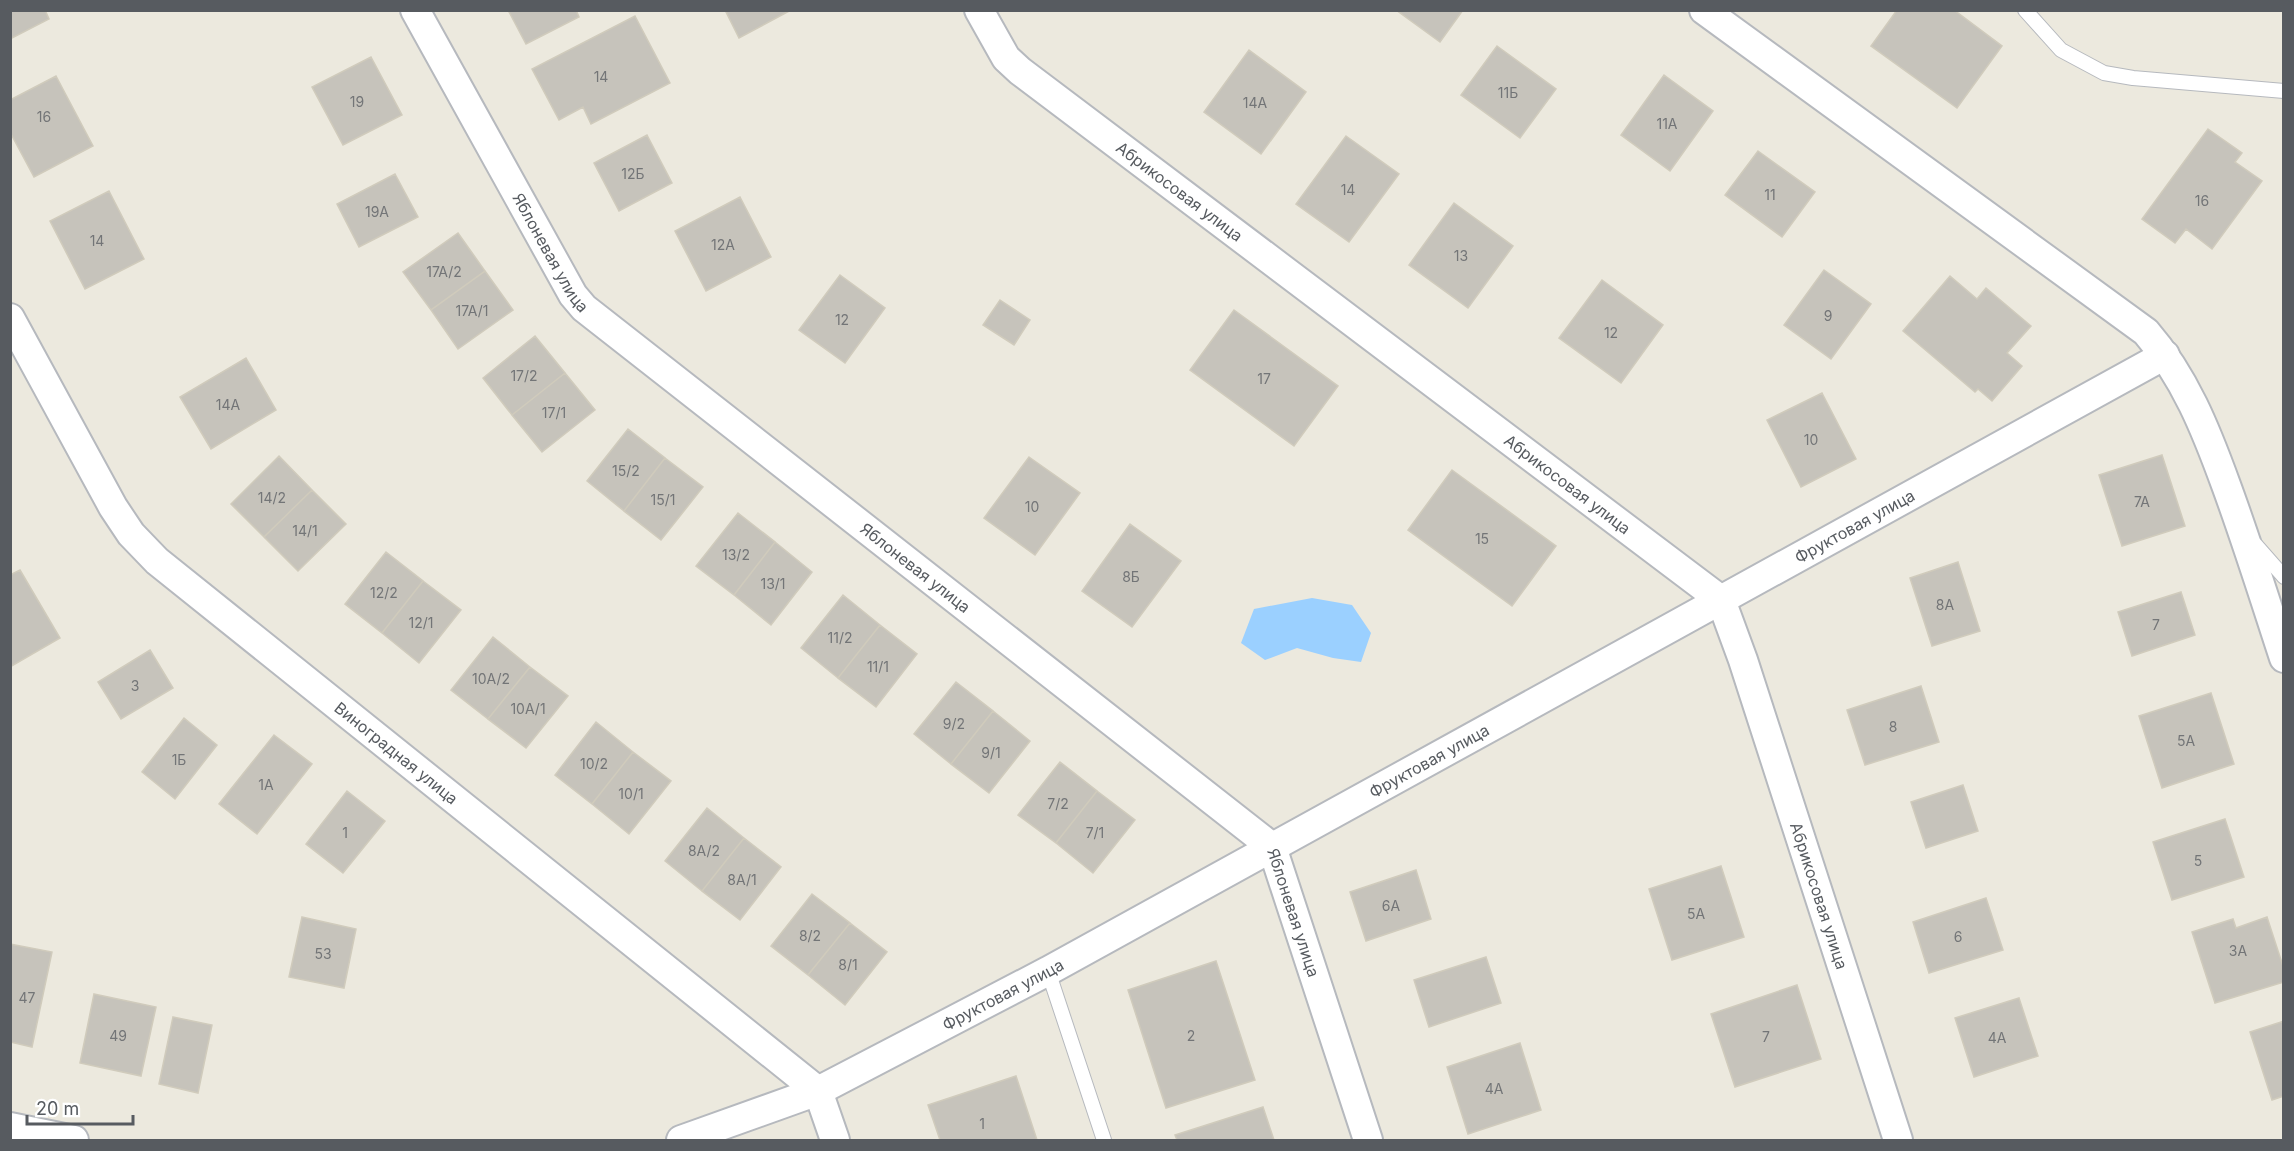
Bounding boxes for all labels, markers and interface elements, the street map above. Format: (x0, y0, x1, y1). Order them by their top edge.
house number: 14 (594, 68, 608, 85)
house number: 11Б (1498, 84, 1518, 101)
house number: 19 (350, 93, 364, 110)
house number: 14А (1243, 94, 1268, 111)
house number: 16 (37, 108, 51, 125)
house number: 11А (1656, 115, 1678, 132)
street label: Абрикосовая улица (1112, 137, 1247, 246)
house number: 12Б (621, 165, 645, 182)
house number: 14 (1341, 181, 1355, 198)
house number: 11 (1764, 186, 1776, 203)
street label: Яблоневая улица (508, 190, 593, 316)
house number: 16 (2195, 192, 2209, 209)
house number: 19А (365, 203, 389, 220)
house number: 14 (90, 232, 104, 249)
house number: 12А (711, 236, 735, 253)
house number: 13 (1454, 247, 1468, 264)
house number: 17А/2 (426, 263, 462, 280)
house number: 17А/1 (456, 302, 488, 319)
house number: 9 (1824, 307, 1832, 324)
house number: 12 (835, 311, 849, 328)
house number: 12 (1604, 324, 1618, 341)
house number: 17/2 (510, 367, 538, 384)
house number: 17 (1257, 370, 1271, 387)
house number: 14А (216, 396, 241, 413)
house number: 17/1 (542, 404, 566, 421)
street label: Абрикосовая улица (1500, 430, 1635, 538)
house number: 10 (1804, 431, 1818, 448)
house number: 15/2 (612, 462, 640, 479)
street label: Фруктовая улица (1791, 485, 1918, 567)
house number: 14/2 (258, 489, 286, 506)
house number: 15/1 (651, 491, 675, 508)
house number: 7А (2134, 493, 2150, 510)
house number: 10 (1025, 498, 1039, 515)
street label: Яблоневая улица (856, 518, 975, 617)
house number: 14/1 (292, 522, 318, 539)
house number: 15 (1475, 530, 1489, 547)
house number: 13/2 (722, 546, 750, 563)
house number: 8Б (1122, 568, 1140, 585)
house number: 13/1 (760, 575, 786, 592)
house number: 12/2 (370, 584, 398, 601)
house number: 8А (1936, 596, 1954, 613)
house number: 12/1 (409, 614, 433, 631)
house number: 7 (2152, 616, 2160, 633)
house number: 11/2 (828, 629, 852, 646)
house number: 11/1 (867, 658, 889, 675)
house number: 10А/2 (472, 670, 510, 687)
house number: 3 (131, 677, 139, 694)
street label: Виноградная улица (331, 697, 462, 808)
house number: 10А/1 (510, 700, 546, 717)
house number: 9/2 (943, 715, 965, 732)
house number: 8 (1889, 718, 1897, 735)
street label: Фруктовая улица (1365, 720, 1493, 802)
house number: 5А (2177, 732, 2195, 749)
house number: 9/1 (981, 744, 1001, 761)
house number: 1Б (172, 751, 186, 768)
house number: 10/2 (580, 755, 608, 772)
house number: 1А (258, 776, 274, 793)
house number: 10/1 (618, 785, 644, 802)
house number: 7/2 (1047, 795, 1069, 812)
street label: Абрикосовая улица (1786, 820, 1852, 972)
house number: 1 (342, 824, 348, 841)
house number: 7/1 (1086, 824, 1104, 841)
house number: 8А/2 (688, 842, 720, 859)
street label: Яблоневая улица (1263, 846, 1324, 980)
house number: 5 (2194, 852, 2202, 869)
house number: 8А/1 (727, 871, 757, 888)
house number: 6А (1382, 897, 1401, 914)
house number: 5А (1687, 905, 1705, 922)
house number: 8/2 (799, 927, 821, 944)
house number: 6 (1954, 928, 1962, 945)
house number: 3А (2229, 942, 2247, 959)
house number: 53 (314, 945, 332, 962)
street label: Фруктовая улица (939, 954, 1067, 1034)
house number: 8/1 (838, 956, 858, 973)
house number: 47 (19, 989, 36, 1006)
house number: 49 (109, 1027, 127, 1044)
house number: 2 (1187, 1027, 1195, 1044)
house number: 7 (1762, 1028, 1770, 1045)
house number: 4А (1988, 1029, 2007, 1046)
house number: 4А (1485, 1080, 1504, 1097)
scale bar (27, 1088, 134, 1126)
text: 20 m (36, 1098, 79, 1119)
house number: 1 (979, 1115, 985, 1132)

